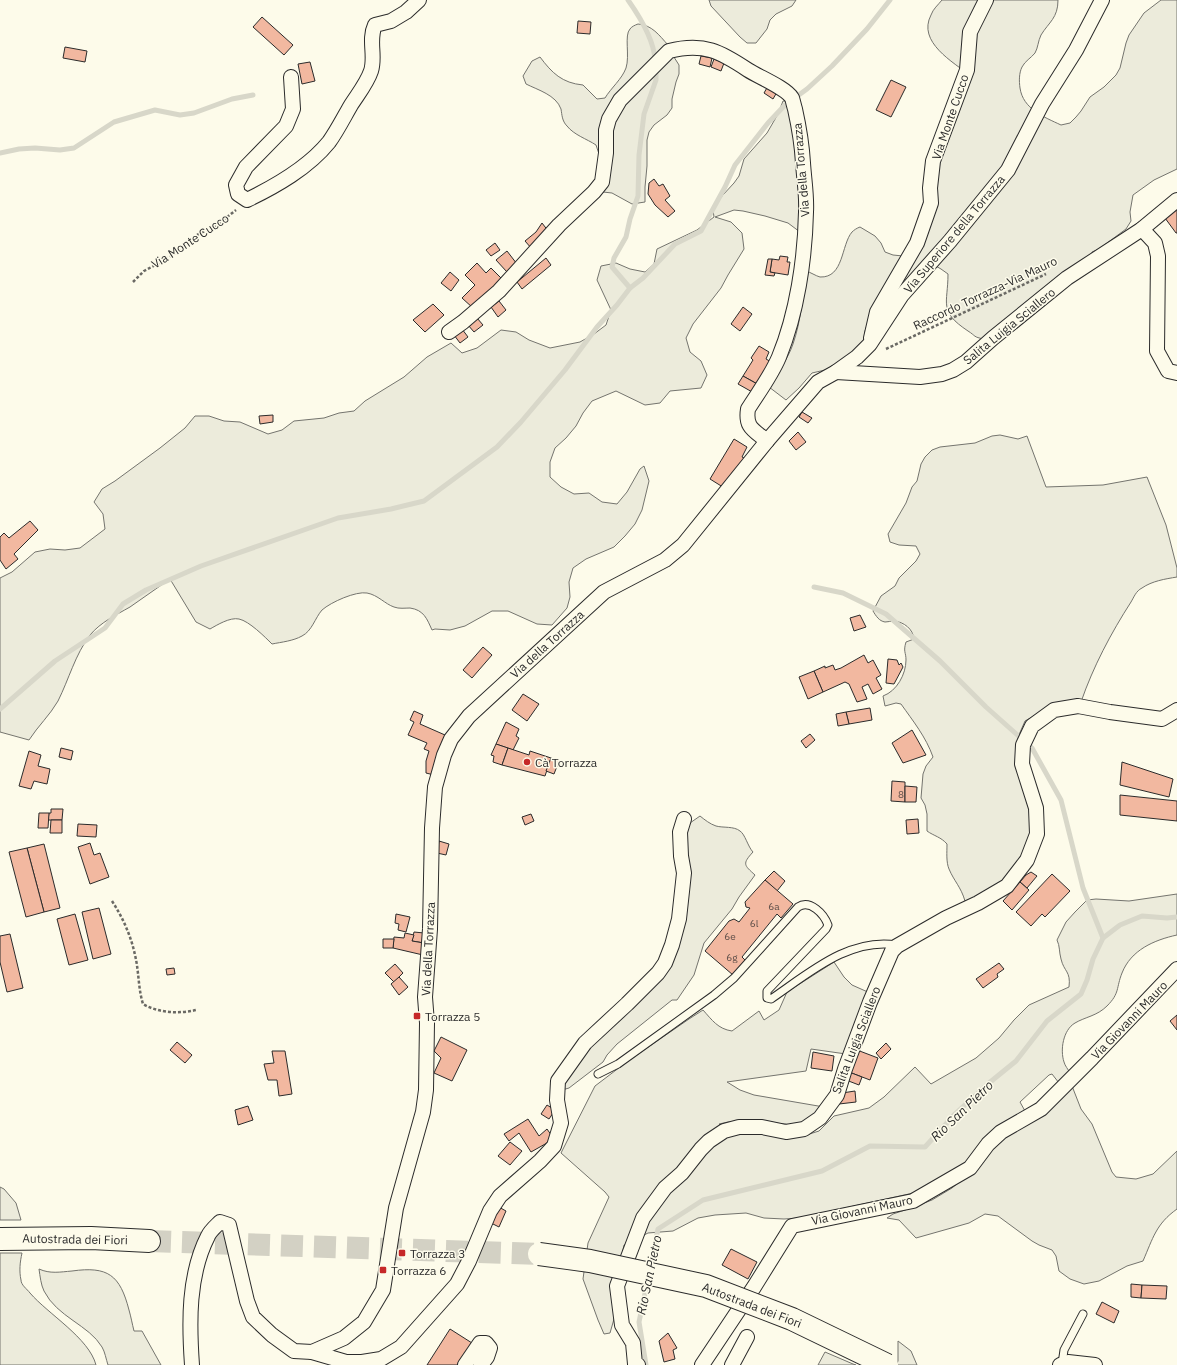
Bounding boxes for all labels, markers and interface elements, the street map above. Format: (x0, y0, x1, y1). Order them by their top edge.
street label: Via Monte Cucco (928, 72, 972, 162)
street label: Via della Torrazza (789, 122, 813, 218)
street label: Via Superiore della Torrazza (900, 171, 1008, 296)
street label: Via Monte Cucco (148, 210, 232, 272)
street label: Raccordo Torrazza-Via Mauro (911, 253, 1060, 333)
street label: Salita Luigia Sciallero (960, 284, 1058, 368)
street label: Via della Torrazza (507, 606, 588, 681)
place label: Cà Torrazza (535, 755, 598, 770)
marker: Cà Torrazza (522, 757, 532, 767)
house number: 8 (898, 788, 904, 801)
house number: 6a (768, 900, 780, 913)
street label: Via della Torrazza (418, 901, 438, 996)
house number: 6l (750, 917, 759, 930)
house number: 6e (724, 930, 736, 943)
house number: 6g (726, 951, 738, 964)
street label: Via Giovanni Mauro (1088, 977, 1170, 1062)
street label: Salita Luigia Sciallero (829, 984, 884, 1096)
place label: Torrazza 5 (425, 1009, 481, 1024)
marker: Torrazza 5 (412, 1011, 422, 1021)
water label: Rio San Pietro (927, 1077, 997, 1145)
street label: Via Giovanni Mauro (810, 1192, 914, 1228)
street label: Autostrada dei Fiori (22, 1231, 128, 1247)
water label: Rio San Pietro (632, 1234, 666, 1316)
place label: Torrazza 3 (410, 1246, 466, 1261)
marker: Torrazza 3 (397, 1248, 407, 1258)
place label: Torrazza 6 (391, 1263, 447, 1278)
marker: Torrazza 6 (378, 1265, 388, 1275)
street label: Autostrada dei Fiori (700, 1279, 804, 1331)

